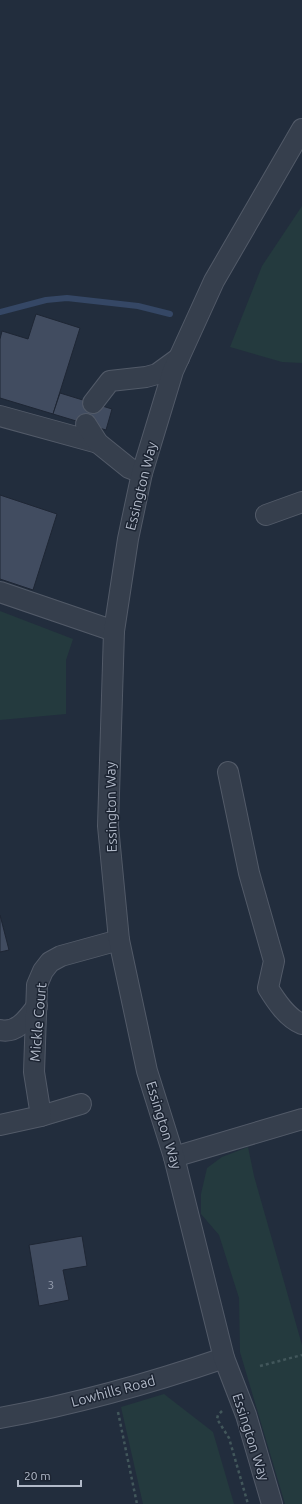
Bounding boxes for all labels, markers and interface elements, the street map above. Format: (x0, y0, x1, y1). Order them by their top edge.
street label: Essington Way (122, 440, 160, 532)
street label: Essington Way (102, 761, 120, 853)
street label: Mickle Court (27, 981, 49, 1062)
street label: Essington Way (143, 1079, 185, 1171)
house number: 3 (48, 1278, 54, 1291)
street label: Lowhills Road (69, 1372, 157, 1410)
street label: Essington Way (229, 1391, 273, 1483)
scale bar (18, 1462, 81, 1488)
text: 20 m (24, 1469, 51, 1482)

